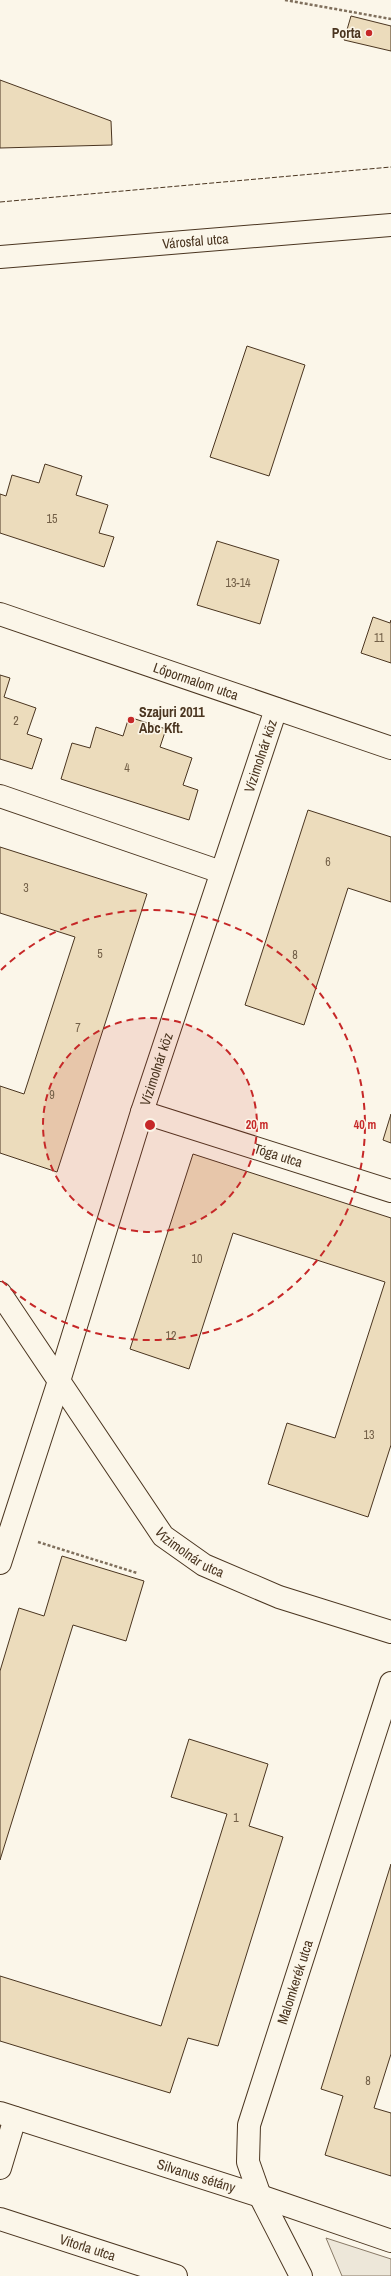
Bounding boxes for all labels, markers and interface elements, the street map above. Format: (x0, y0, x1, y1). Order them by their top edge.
place label: Porta (332, 24, 362, 42)
marker: Porta (364, 28, 374, 38)
street label: Városfal utca (162, 229, 230, 253)
house number: 15 (47, 511, 58, 527)
house number: 13-14 (225, 575, 251, 591)
house number: 11 (374, 630, 385, 646)
street label: Lőpormalom utca (151, 658, 241, 704)
place label: Szajuri 2011 Abc Kft. (139, 703, 205, 737)
house number: 2 (13, 713, 19, 729)
marker: Szajuri 2011 Abc Kft. (126, 715, 136, 725)
street label: Vízimolnár köz (240, 717, 281, 795)
house number: 4 (124, 760, 130, 776)
house number: 6 (325, 854, 331, 870)
house number: 3 (23, 880, 29, 896)
house number: 5 (97, 946, 103, 962)
house number: 8 (292, 947, 298, 963)
house number: 7 (75, 1020, 81, 1036)
street label: Vízimolnár köz (136, 1030, 177, 1108)
house number: 9 (49, 1087, 55, 1103)
text: 20 m (246, 1117, 268, 1133)
text: 40 m (354, 1117, 376, 1133)
centre of rings (143, 1118, 157, 1132)
street label: Tóga utca (252, 1139, 305, 1172)
house number: 10 (192, 1251, 202, 1267)
house number: 12 (166, 1328, 176, 1344)
house number: 13 (364, 1427, 374, 1443)
street label: Vízimolnár utca (151, 1524, 227, 1582)
house number: 1 (233, 1810, 239, 1826)
street label: Malomkerék utca (273, 1937, 317, 2027)
house number: 8 (365, 2073, 371, 2089)
street label: Silvanus sétány (155, 2155, 238, 2197)
street label: Vitorla utca (57, 2230, 118, 2265)

